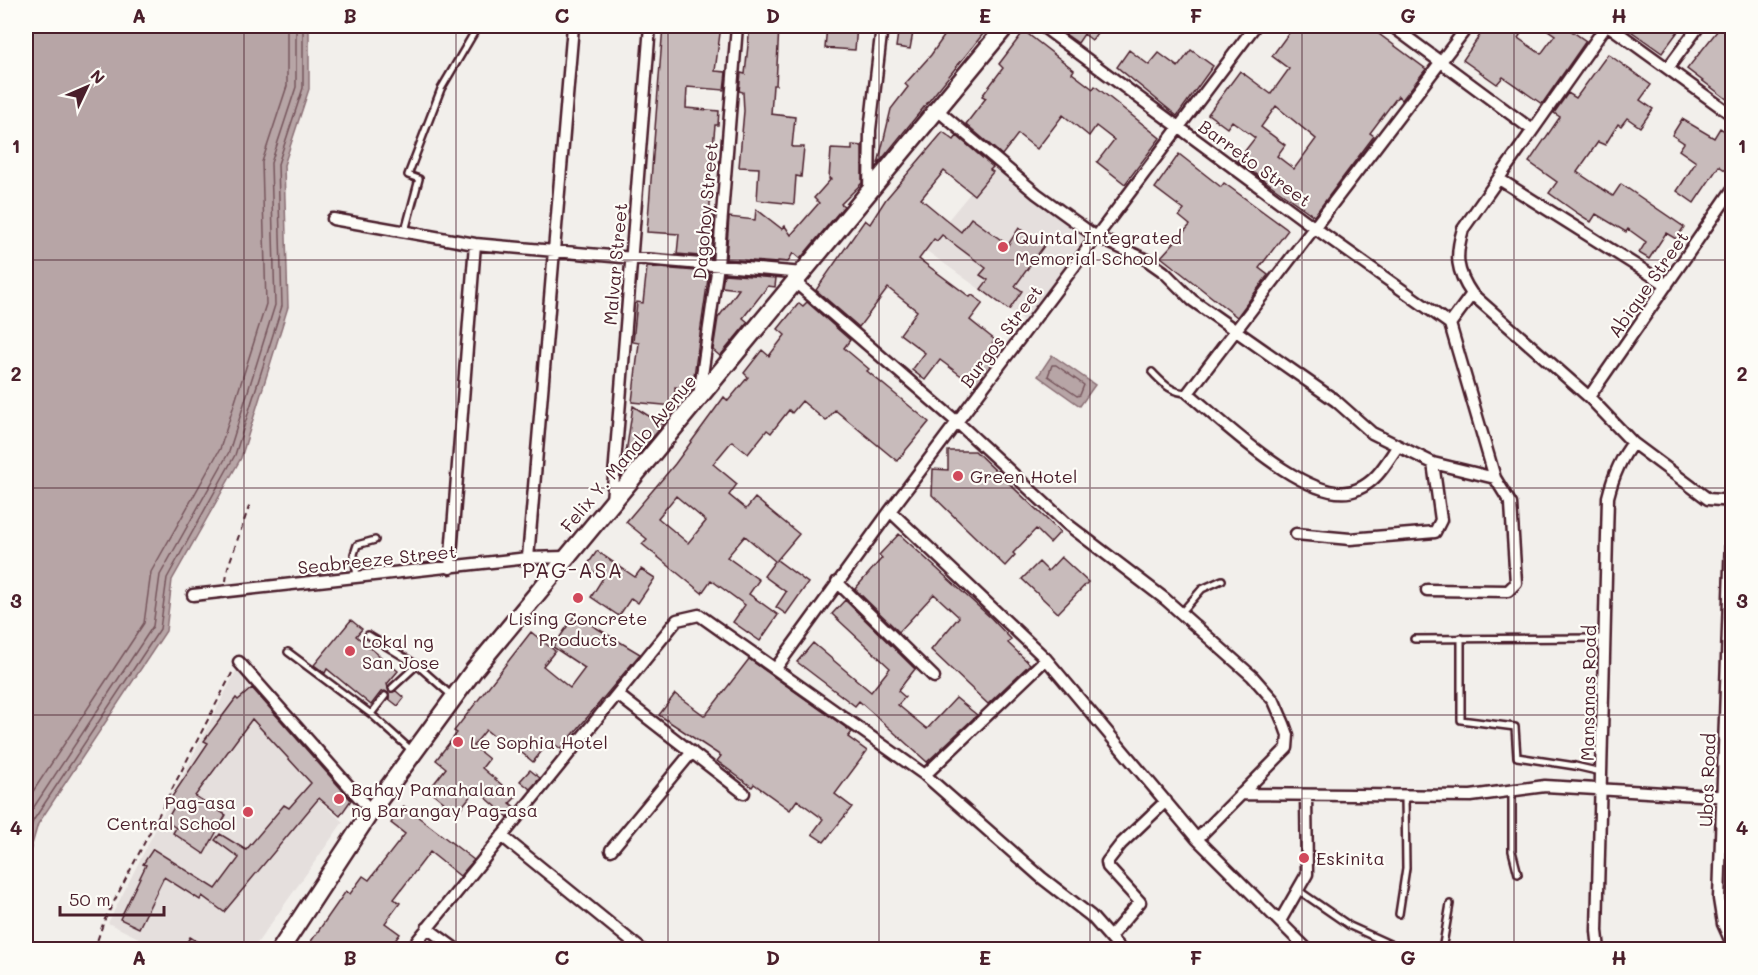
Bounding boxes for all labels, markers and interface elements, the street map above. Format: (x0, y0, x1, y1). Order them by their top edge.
text: A (132, 2, 146, 28)
text: B (343, 2, 357, 28)
text: C (555, 2, 570, 28)
text: D (766, 2, 780, 28)
text: E (979, 2, 991, 28)
text: F (1190, 2, 1203, 28)
text: G (1400, 2, 1416, 28)
text: H (1611, 2, 1627, 28)
north arrow (57, 57, 117, 117)
text: N (86, 65, 110, 88)
street label: Barreto Street (1194, 114, 1316, 212)
text: 1 (12, 132, 20, 158)
text: 1 (1738, 132, 1746, 158)
street label: Dagohoy Street (687, 141, 723, 281)
street label: Malvar Street (598, 202, 632, 326)
place label: Quintal Integrated Memorial School (1015, 225, 1182, 270)
street label: Abique Street (1602, 226, 1694, 342)
marker: Quintal Integrated Memorial School (996, 240, 1010, 254)
street label: Burgos Street (954, 280, 1048, 392)
text: 2 (10, 360, 22, 386)
text: 2 (1736, 360, 1748, 386)
street label: Felix Y. Manalo Avenue (555, 369, 701, 537)
place label: Green Hotel (970, 464, 1077, 488)
marker: Green Hotel (951, 469, 965, 483)
street label: Seabreeze Street (296, 539, 458, 579)
district label: PAG-ASA (522, 556, 624, 583)
text: 3 (10, 587, 22, 613)
text: 3 (1736, 587, 1748, 613)
marker: Lising Concrete Products (571, 591, 585, 605)
place label: Lising Concrete Products (509, 606, 647, 651)
street label: Mansanas Road (1575, 625, 1601, 761)
place label: Lokal ng San Jose (362, 629, 440, 674)
marker: Lokal ng San Jose (343, 644, 357, 658)
place label: Le Sophia Hotel (470, 730, 608, 754)
street label: Ubas Road (1693, 733, 1721, 827)
marker: Le Sophia Hotel (451, 735, 465, 749)
place label: Bahay Pamahalaan ng Barangay Pag-asa (351, 777, 538, 822)
place label: Pag-asa Central School (107, 790, 236, 835)
marker: Bahay Pamahalaan ng Barangay Pag-asa (332, 792, 346, 806)
marker: Pag-asa Central School (241, 805, 255, 819)
text: 4 (10, 814, 23, 840)
text: 4 (1736, 814, 1749, 840)
place label: Eskinita (1316, 846, 1385, 870)
marker: Eskinita (1297, 851, 1311, 865)
scale bar (60, 879, 164, 917)
text: 50 m (69, 887, 111, 911)
text: A (132, 944, 146, 970)
text: B (343, 944, 357, 970)
text: C (555, 944, 570, 970)
text: D (766, 944, 780, 970)
text: E (979, 944, 991, 970)
text: F (1190, 944, 1203, 970)
text: G (1400, 944, 1416, 970)
text: H (1611, 944, 1627, 970)

